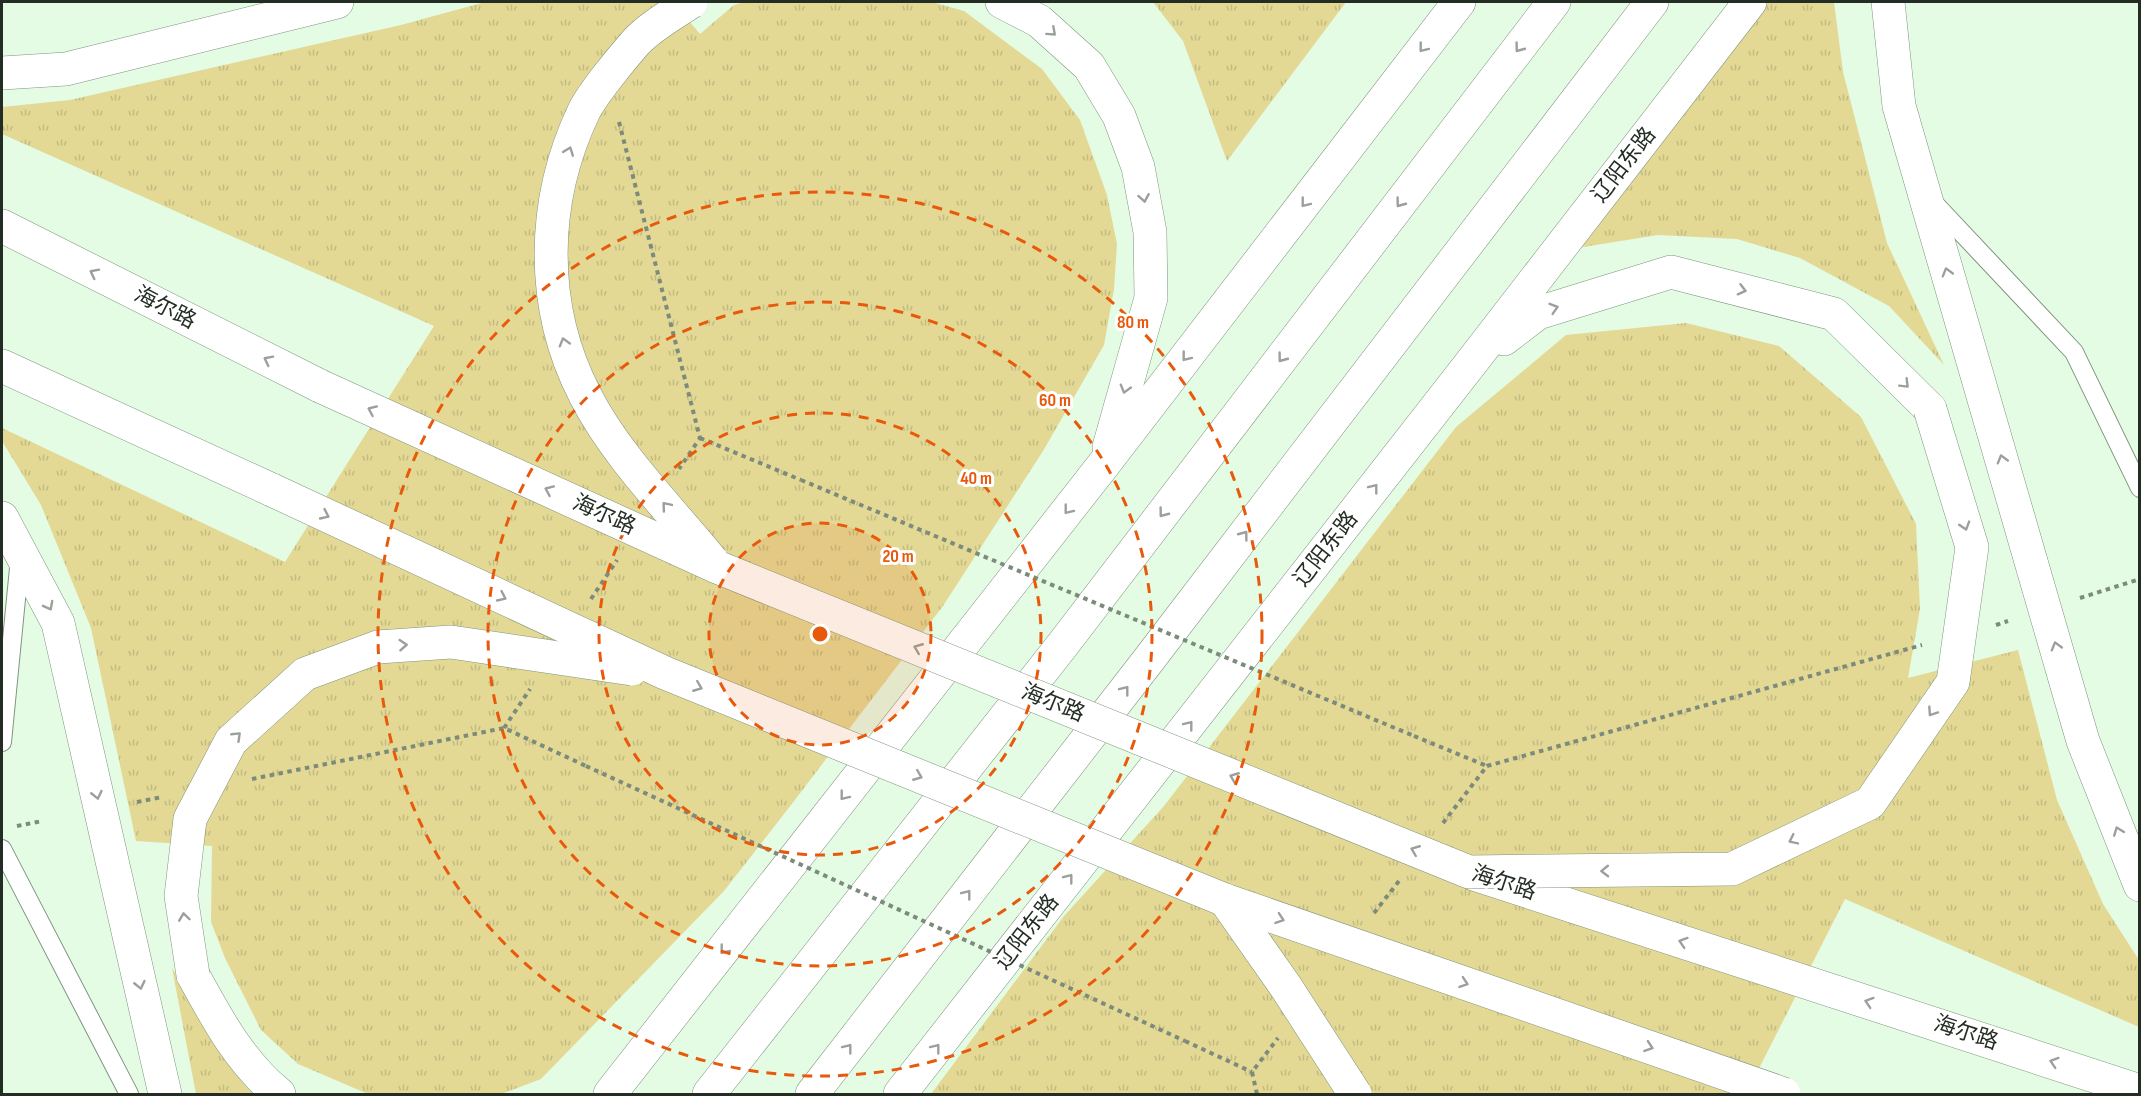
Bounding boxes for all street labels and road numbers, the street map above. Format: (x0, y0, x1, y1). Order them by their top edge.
street label: 辽阳东路 (1586, 122, 1662, 208)
street label: 海尔路 (129, 281, 201, 335)
street label: 海尔路 (568, 489, 640, 541)
street label: 辽阳东路 (1288, 506, 1364, 592)
street label: 海尔路 (1017, 678, 1089, 728)
street label: 海尔路 (1468, 860, 1540, 906)
street label: 辽阳东路 (989, 889, 1065, 975)
street label: 海尔路 (1930, 1010, 2002, 1056)

